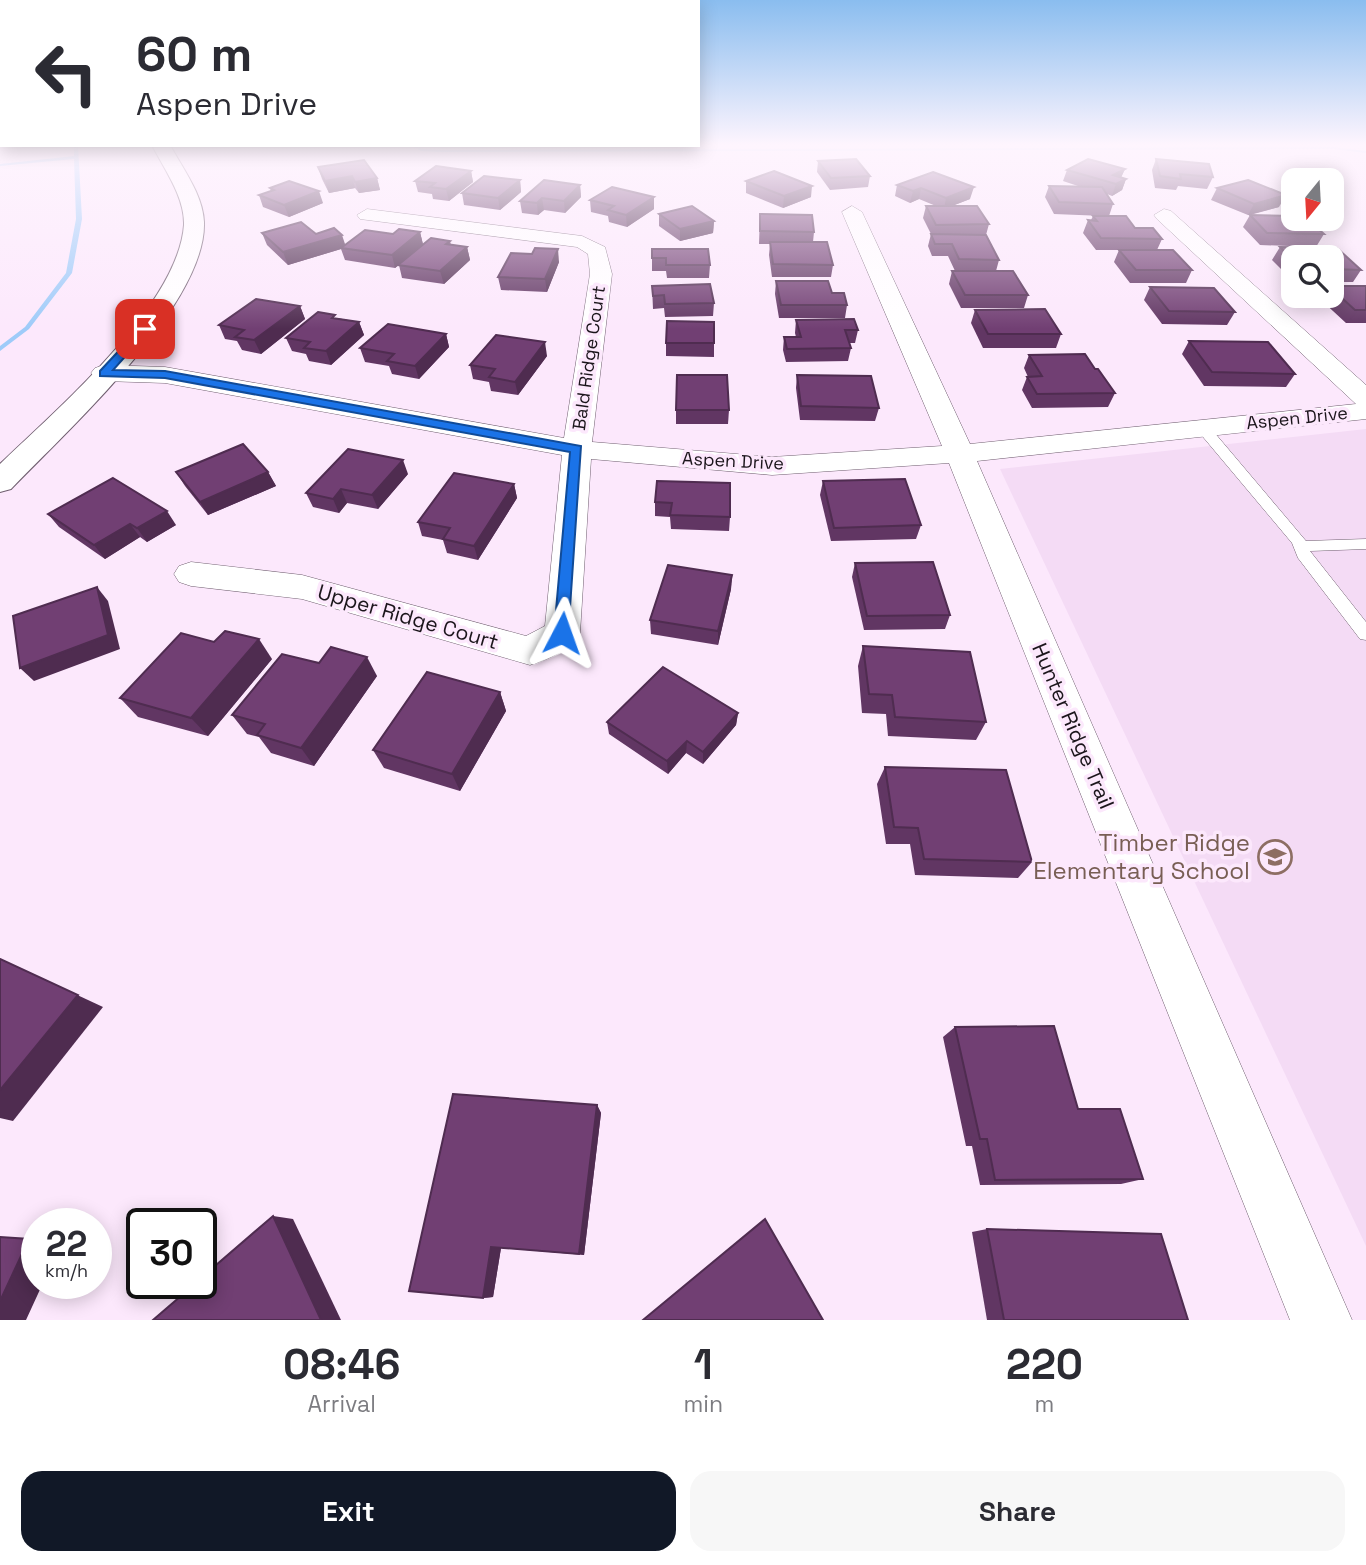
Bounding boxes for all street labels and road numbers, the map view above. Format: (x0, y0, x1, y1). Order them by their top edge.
street label: Bald Ridge Court (567, 284, 610, 432)
street label: Aspen Drive (1245, 401, 1349, 434)
street label: Aspen Drive (682, 446, 784, 475)
street label: Upper Ridge Court (315, 578, 502, 655)
street label: Hunter Ridge Trail (1026, 639, 1121, 813)

